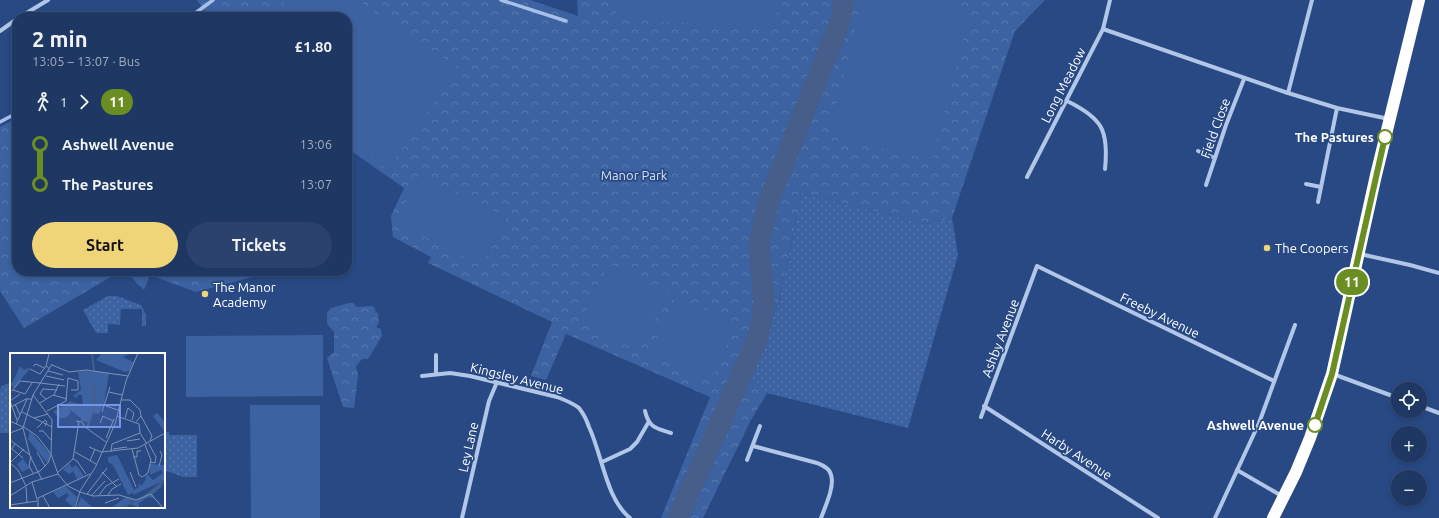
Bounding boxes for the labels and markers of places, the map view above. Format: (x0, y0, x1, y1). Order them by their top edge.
marker: The Pastures (1377, 129, 1393, 145)
place label: The Pastures (1295, 130, 1374, 144)
place label: The Coopers (1275, 241, 1349, 255)
marker: The Coopers (1262, 243, 1272, 253)
place label: The Manor Academy (213, 280, 276, 309)
marker: The Manor Academy (200, 289, 210, 299)
marker: Ashwell Avenue (1307, 417, 1323, 433)
place label: Ashwell Avenue (1207, 418, 1304, 432)

